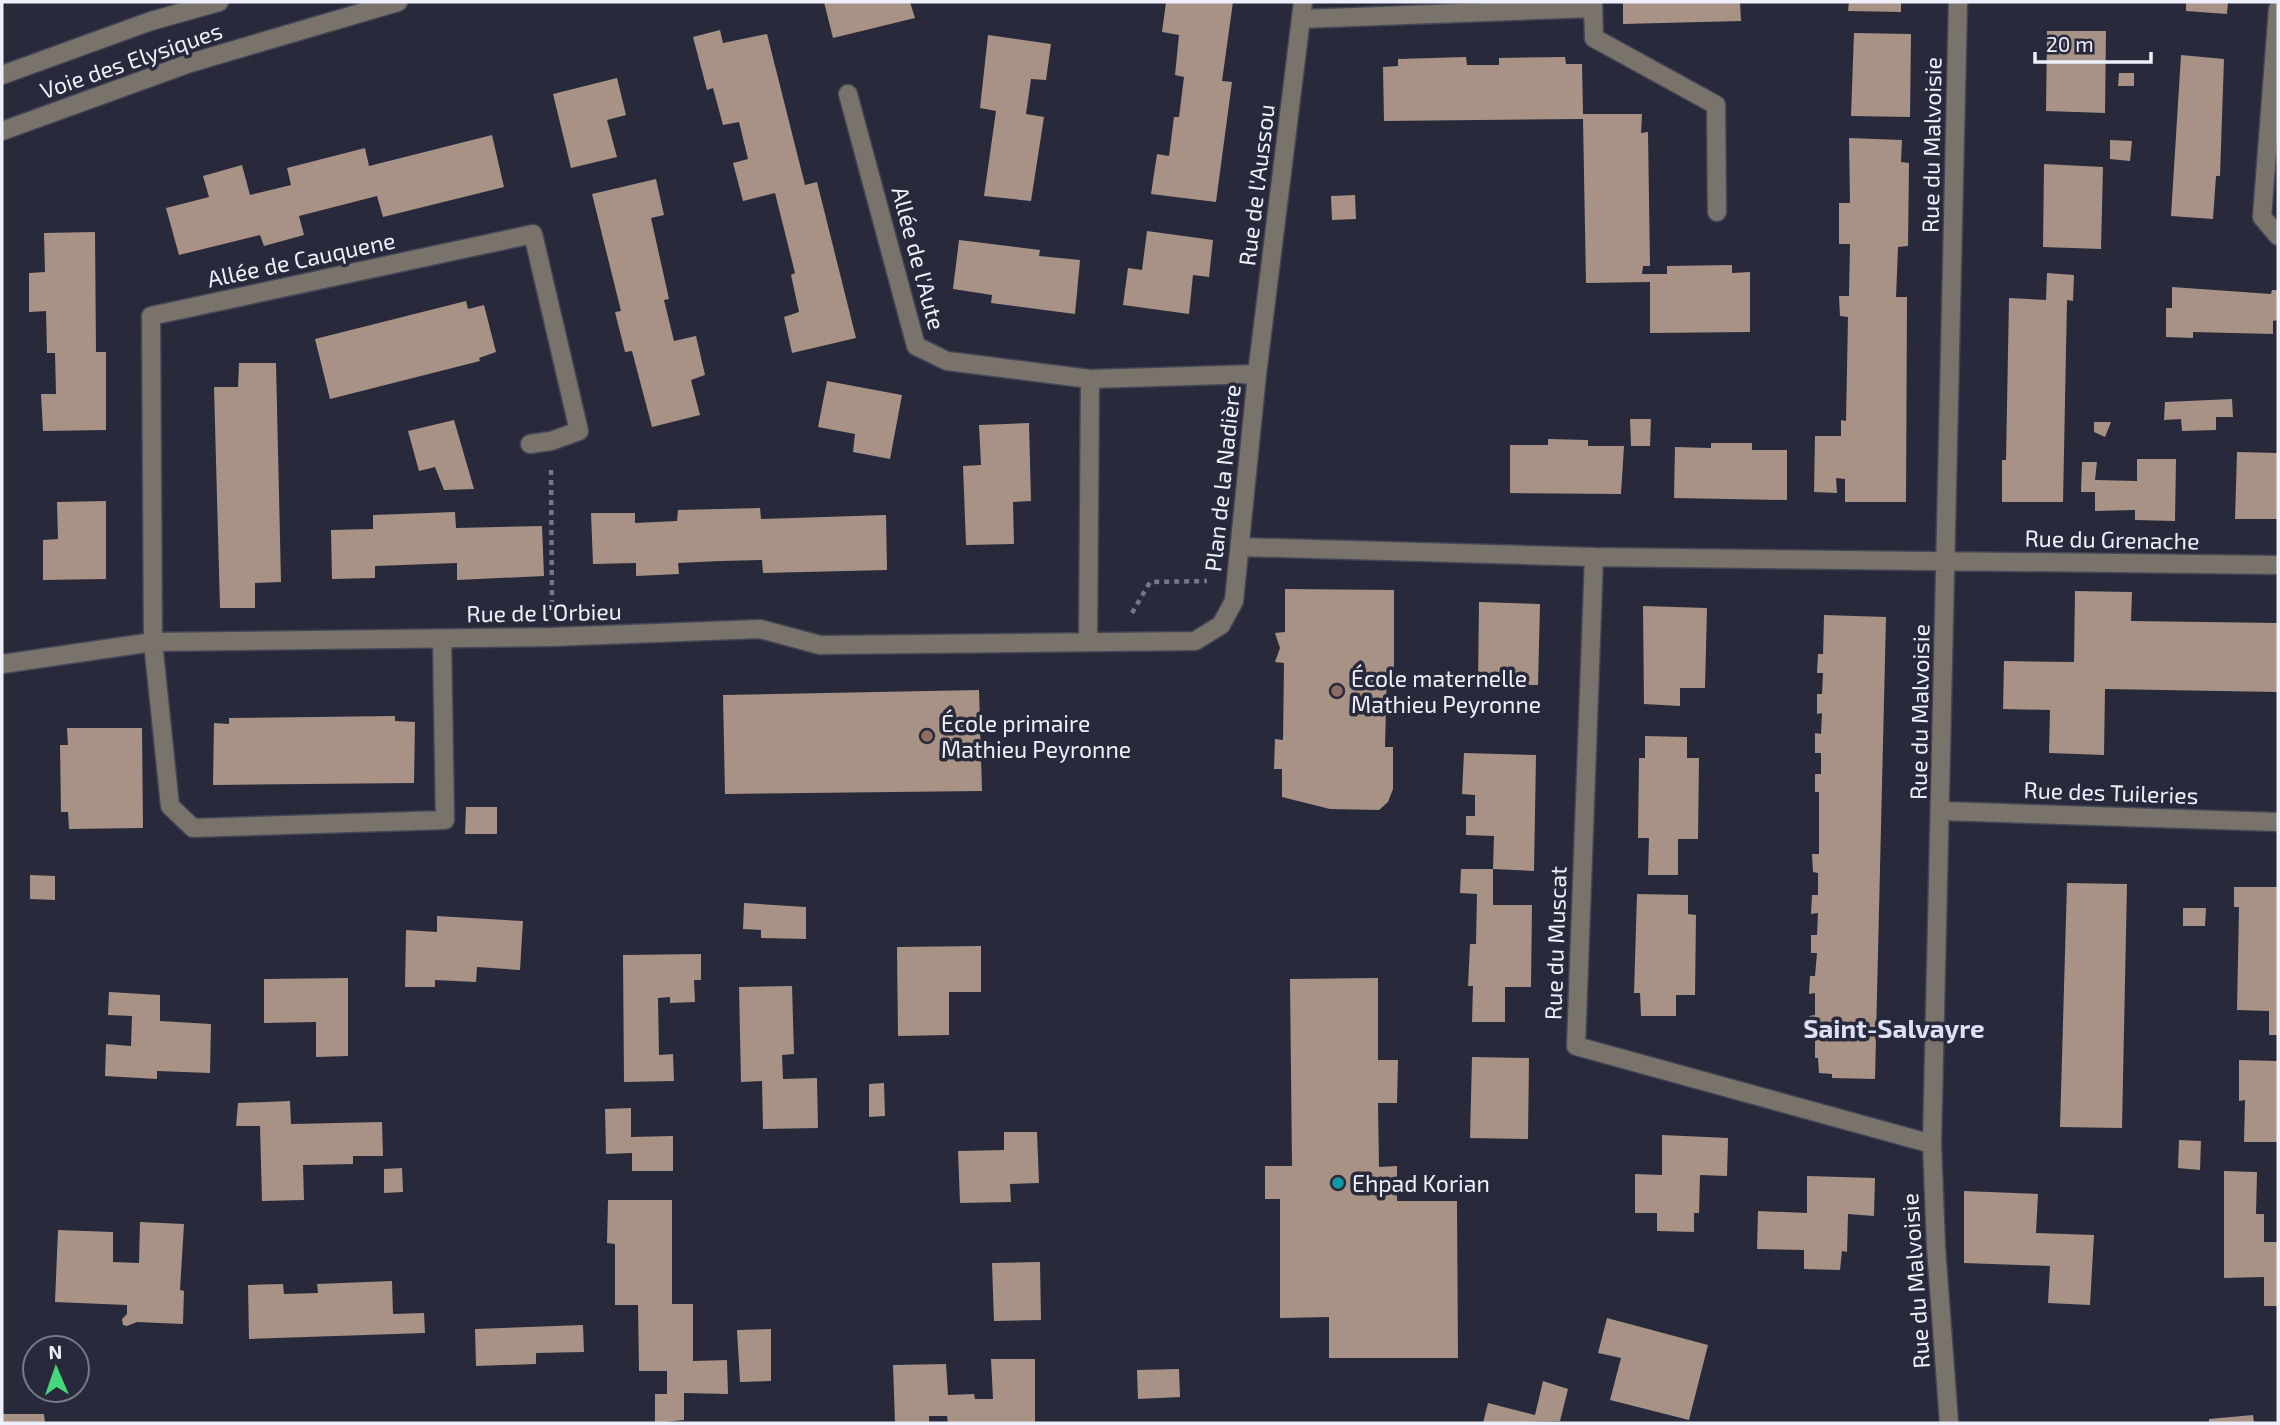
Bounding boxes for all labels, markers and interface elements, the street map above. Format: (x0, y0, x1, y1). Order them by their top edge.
street label: Voie des Elysiques (36, 16, 226, 104)
scale bar (2035, 21, 2150, 65)
text: 20 m (2046, 31, 2094, 56)
street label: Rue du Malvoisie (1915, 57, 1947, 233)
street label: Rue de l'Aussou (1232, 103, 1280, 267)
street label: Allée de l'Aute (886, 183, 952, 333)
street label: Allée de Cauquene (204, 225, 398, 293)
street label: Plan de la Nadière (1198, 383, 1246, 573)
street label: Rue du Grenache (2024, 523, 2200, 555)
street label: Rue de l'Orbieu (466, 597, 622, 627)
street label: Rue du Malvoisie (1903, 624, 1935, 800)
place label: École maternelle Mathieu Peyronne (1351, 664, 1541, 718)
marker: École maternelle Mathieu Peyronne (1329, 683, 1345, 699)
place label: École primaire Mathieu Peyronne (941, 709, 1131, 763)
marker: École primaire Mathieu Peyronne (919, 728, 935, 744)
street label: Rue des Tuileries (2023, 775, 2199, 809)
street label: Rue du Muscat (1538, 865, 1572, 1020)
district label: Saint-Salvayre (1803, 1012, 1985, 1044)
place label: Ehpad Korian (1352, 1169, 1490, 1197)
marker: Ehpad Korian (1330, 1175, 1346, 1191)
street label: Rue du Malvoisie (1895, 1192, 1935, 1370)
north arrow (21, 1334, 91, 1404)
text: N (48, 1340, 63, 1363)

